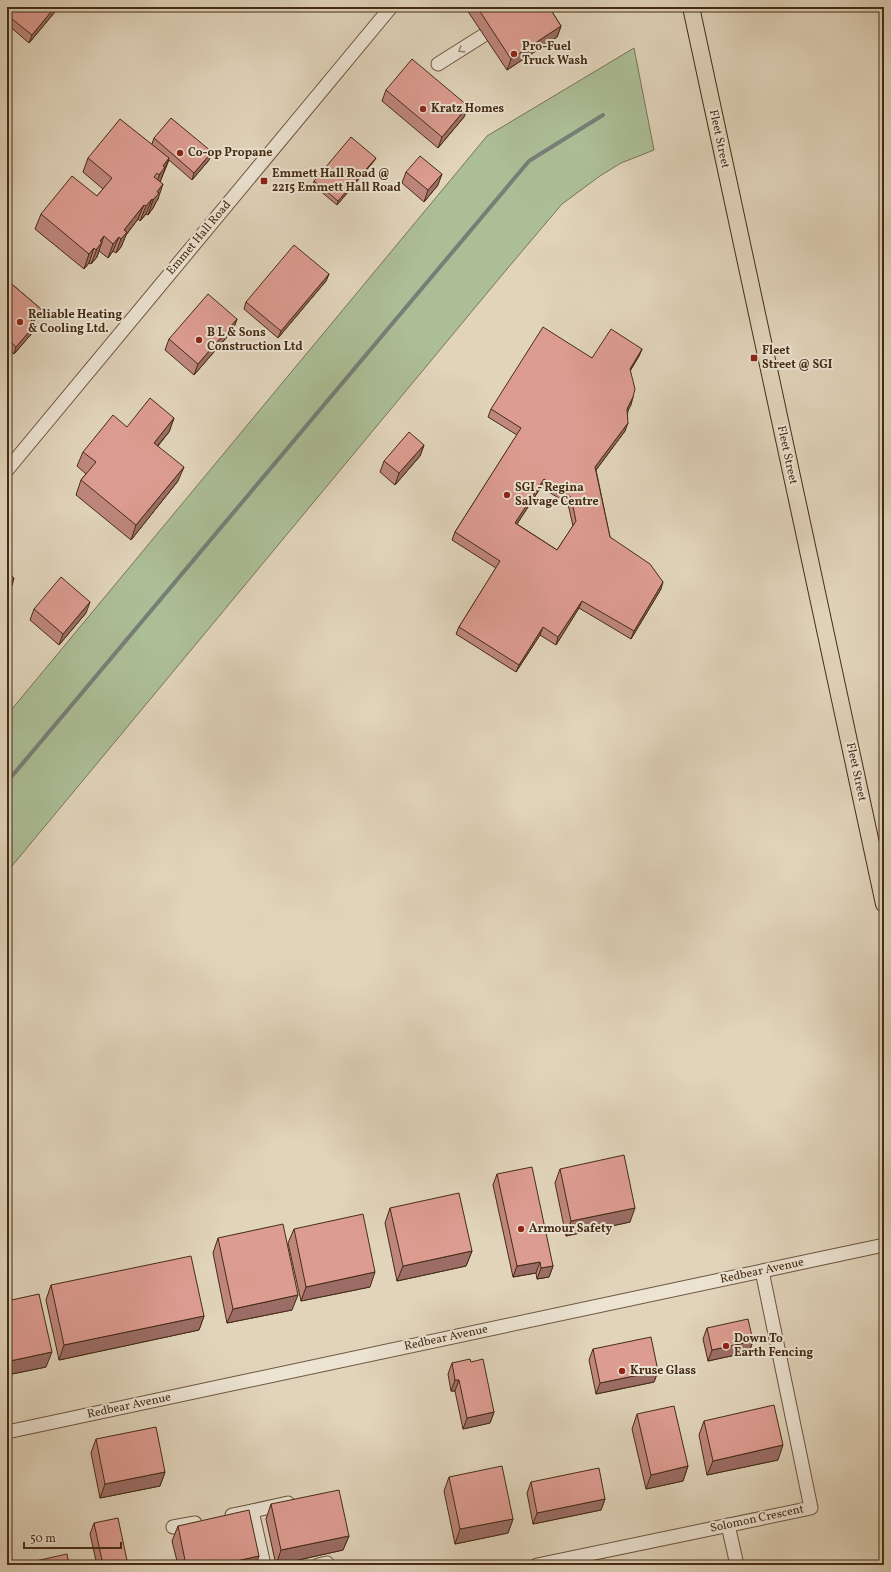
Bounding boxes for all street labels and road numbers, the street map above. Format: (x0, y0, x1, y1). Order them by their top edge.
street label: Fleet Street (705, 108, 733, 170)
street label: Emmet Hall Road (163, 197, 235, 279)
street label: Fleet Street (773, 424, 801, 486)
street label: Fleet Street (842, 741, 870, 803)
street label: Redbear Avenue (719, 1254, 806, 1288)
street label: Redbear Avenue (403, 1321, 490, 1355)
street label: Redbear Avenue (86, 1389, 173, 1423)
street label: Solomon Crescent (709, 1501, 805, 1537)

